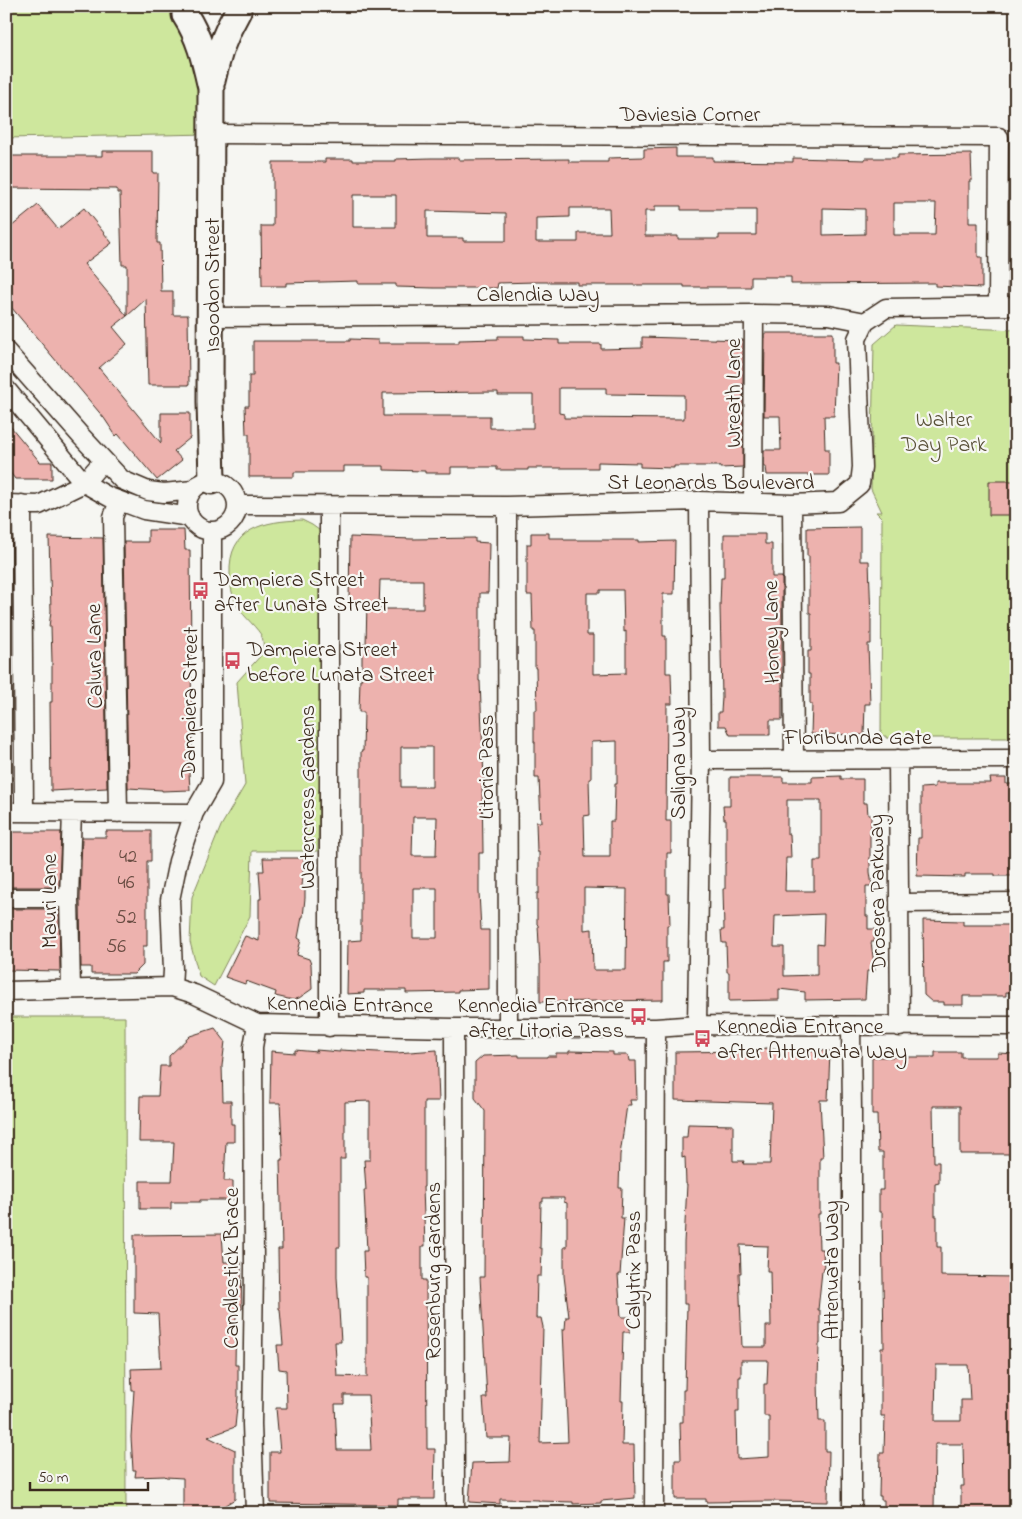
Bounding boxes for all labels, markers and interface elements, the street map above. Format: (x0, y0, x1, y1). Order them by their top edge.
street label: Daviesia Corner (619, 100, 761, 132)
street label: Isoodon Street (198, 217, 230, 352)
street label: Calendia Way (476, 280, 600, 313)
street label: Wreath Lane (719, 338, 751, 448)
park label: Walter Day Park (900, 405, 987, 463)
street label: St Leonards Boulevard (608, 468, 814, 500)
place label: Dampiera Street after Lunata Street (213, 565, 389, 622)
street label: Honey Lane (756, 580, 791, 684)
bus stop icon: Dampiera Street after Lunata Street (190, 581, 210, 601)
street label: Calura Lane (79, 603, 113, 709)
street label: Dampiera Street (174, 626, 208, 779)
place label: Dampiera Street before Lunata Street (246, 635, 435, 692)
bus stop icon: Dampiera Street before Lunata Street (223, 651, 243, 671)
street label: Watercress Gardens (293, 705, 325, 889)
street label: Saligna Way (664, 707, 697, 819)
street label: Litoria Pass (472, 715, 504, 819)
street label: Floribunda Gate (783, 723, 932, 755)
street label: Drosera Parkway (862, 814, 897, 973)
house number: 42 (119, 843, 137, 872)
street label: Mauri Lane (35, 853, 67, 948)
house number: 46 (117, 869, 135, 898)
house number: 52 (115, 904, 137, 933)
house number: 56 (106, 933, 126, 962)
street label: Kennedia Entrance (266, 989, 434, 1023)
place label: Kennedia Entrance after Litoria Pass (457, 991, 624, 1048)
bus stop icon: Kennedia Entrance after Litoria Pass (628, 1007, 648, 1027)
place label: Kennedia Entrance after Attenuata Way (717, 1012, 907, 1070)
bus stop icon: Kennedia Entrance after Attenuata Way (693, 1028, 713, 1048)
street label: Rosenburg Gardens (419, 1182, 452, 1360)
street label: Candlestick Brace (217, 1187, 249, 1349)
street label: Attenuata Way (817, 1200, 850, 1340)
street label: Calytrix Pass (619, 1210, 652, 1330)
scale bar (30, 1459, 148, 1491)
text: 50 m (38, 1467, 69, 1489)

